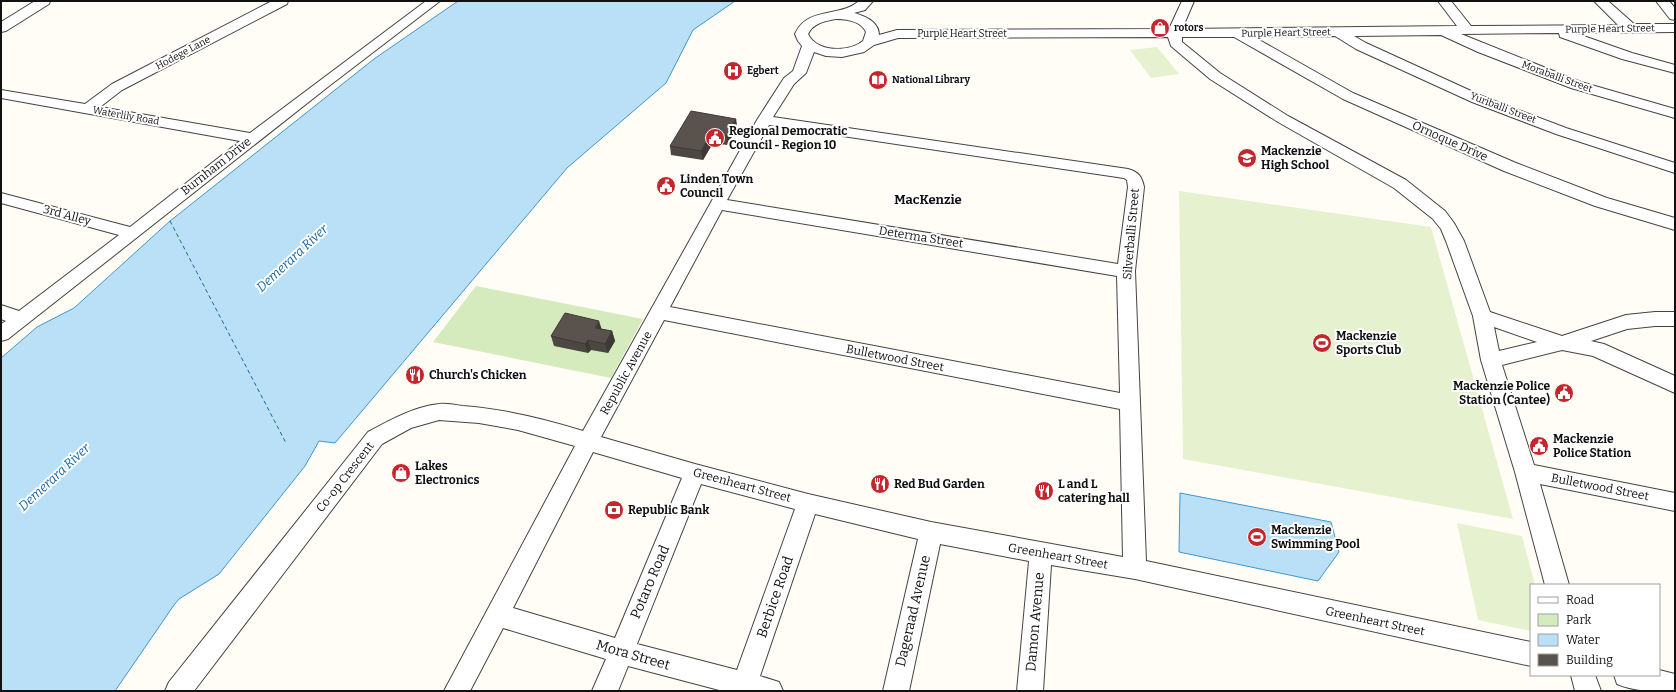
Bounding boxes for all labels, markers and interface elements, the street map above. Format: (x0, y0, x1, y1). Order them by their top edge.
shop icon: rotors (1149, 17, 1171, 39)
place label: rotors (1174, 22, 1203, 34)
street label: Purple Heart Street (1565, 22, 1655, 36)
street label: Purple Heart Street (1241, 26, 1331, 40)
street label: Purple Heart Street (917, 28, 1007, 40)
street label: Hodege Lane (153, 33, 213, 73)
street label: Moraballi Street (1520, 59, 1594, 95)
hospital icon: Egbert (722, 60, 744, 82)
place label: Egbert (747, 65, 779, 77)
library icon: National Library (867, 69, 889, 91)
place label: National Library (892, 74, 971, 86)
street label: Yuriballi Street (1468, 90, 1538, 126)
street label: Waterlily Road (92, 104, 160, 128)
street label: Ornoque Drive (1410, 118, 1490, 164)
place label: Regional Democratic Council - Region 10 (729, 124, 848, 152)
public building icon: Regional Democratic Council - Region 10 (704, 127, 726, 149)
street label: Burnham Drive (178, 134, 254, 198)
place label: Mackenzie High School (1261, 144, 1330, 172)
school or university icon: Mackenzie High School (1236, 147, 1258, 169)
place label: Linden Town Council (680, 172, 753, 200)
public building icon: Linden Town Council (655, 175, 677, 197)
street label: Silverballi Street (1120, 187, 1142, 280)
district label: MacKenzie (894, 192, 962, 207)
street label: 3rd Alley (41, 202, 93, 228)
water label: Demerara River (253, 221, 331, 295)
street label: Determa Street (878, 223, 965, 251)
street label: Republic Avenue (597, 329, 655, 417)
place label: Mackenzie Sports Club (1336, 329, 1401, 357)
sports icon: Mackenzie Sports Club (1311, 332, 1333, 354)
street label: Bulletwood Street (845, 342, 946, 374)
restaurant icon: Church's Chicken (404, 364, 426, 386)
place label: Church's Chicken (429, 368, 527, 382)
place label: Mackenzie Police Station (Cantee) (1453, 379, 1550, 407)
public building icon: Mackenzie Police Station (Cantee) (1553, 382, 1575, 404)
place label: Mackenzie Police Station (1553, 432, 1631, 460)
public building icon: Mackenzie Police Station (1528, 435, 1550, 457)
street label: Co-op Crescent (313, 439, 377, 515)
water label: Demerara River (15, 440, 93, 514)
place label: Lakes Electronics (415, 459, 480, 487)
shop icon: Lakes Electronics (390, 462, 412, 484)
street label: Greenheart Street (691, 465, 793, 505)
street label: Bulletwood Street (1550, 471, 1651, 503)
restaurant icon: Red Bud Garden (869, 473, 891, 495)
place label: Red Bud Garden (894, 477, 985, 491)
place label: L and L catering hall (1058, 477, 1130, 505)
restaurant icon: L and L catering hall (1033, 480, 1055, 502)
bank icon: Republic Bank (603, 499, 625, 521)
place label: Republic Bank (628, 503, 710, 517)
place label: Mackenzie Swimming Pool (1271, 523, 1360, 551)
sports icon: Mackenzie Swimming Pool (1246, 526, 1268, 548)
street label: Greenheart Street (1007, 540, 1110, 572)
street label: Potaro Road (627, 543, 673, 621)
street label: Berbice Road (753, 554, 797, 640)
street label: Dageraad Avenue (892, 554, 934, 668)
street label: Damon Avenue (1022, 572, 1048, 672)
legend (1530, 584, 1660, 676)
text: Road (1566, 593, 1594, 607)
street label: Greenheart Street (1324, 604, 1427, 638)
text: Park (1566, 613, 1592, 627)
text: Water (1566, 633, 1601, 647)
street label: Mora Street (594, 636, 672, 674)
text: Building (1566, 653, 1613, 667)

